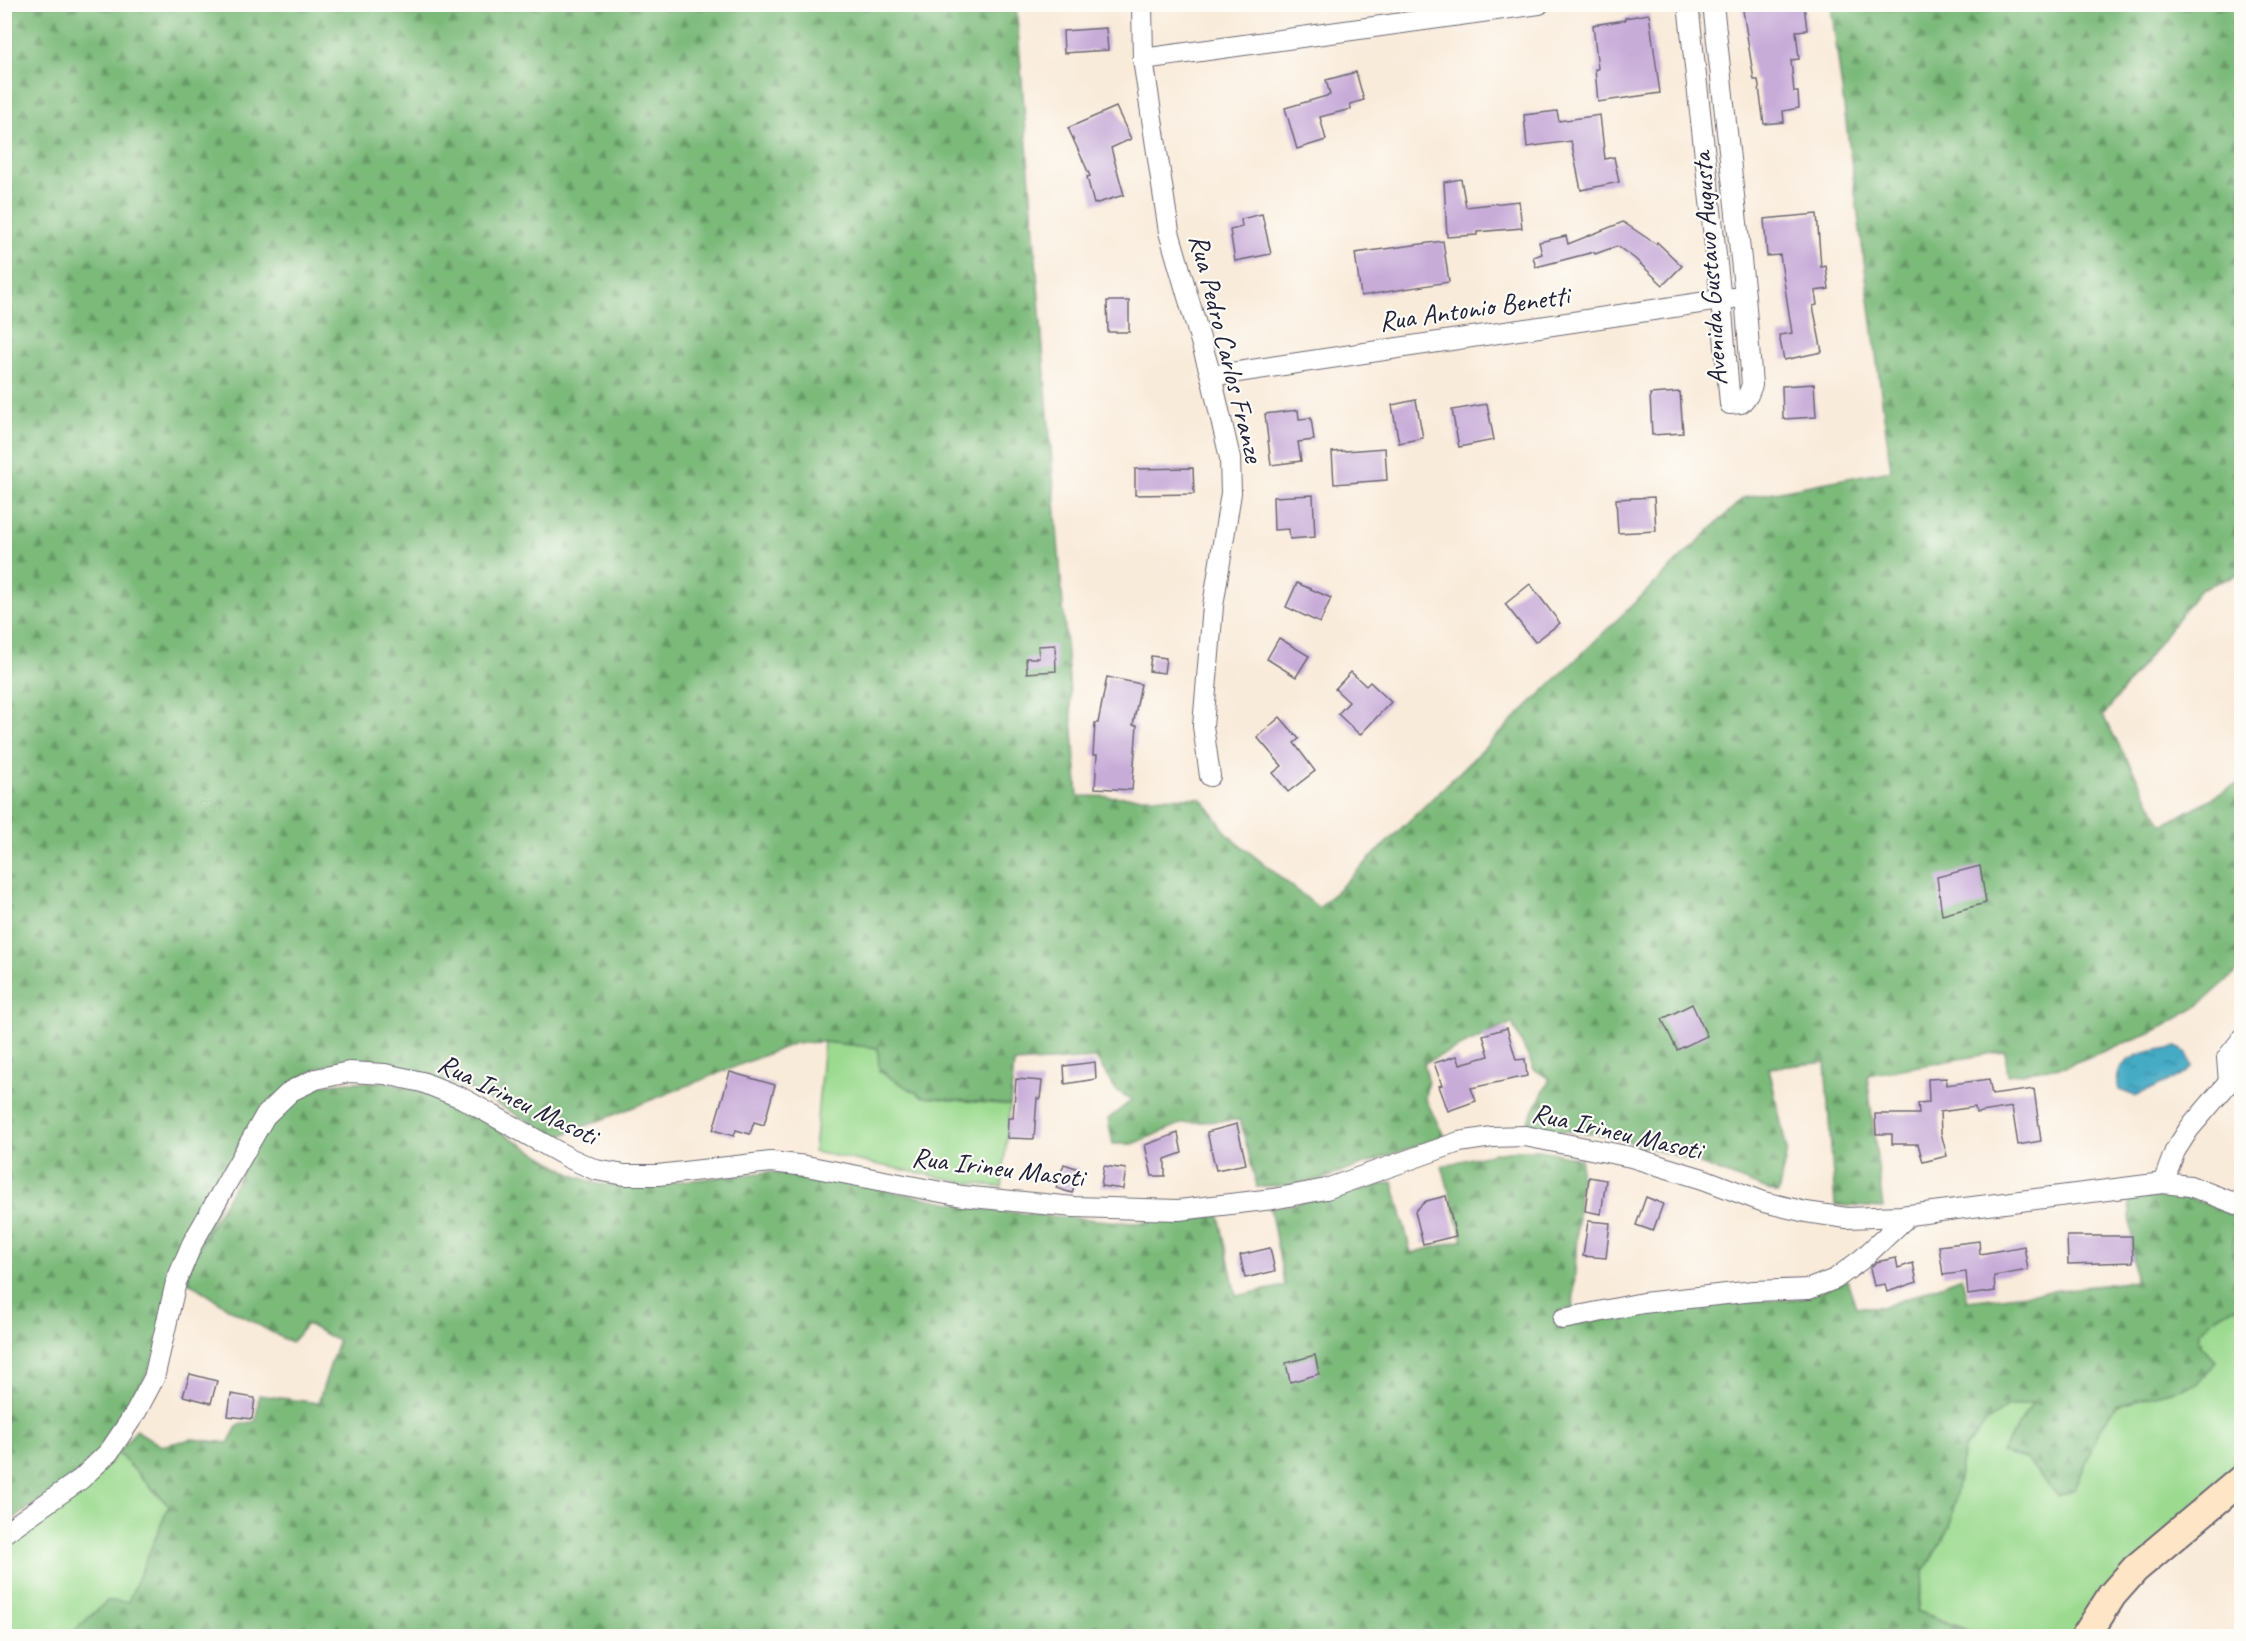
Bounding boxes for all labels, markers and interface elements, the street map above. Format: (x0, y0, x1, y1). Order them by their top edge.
street label: Avenida Gustavo Augusta (1683, 149, 1735, 387)
street label: Rua Pedro Carlos Franze (1182, 231, 1273, 467)
street label: Rua Antonio Benetti (1377, 277, 1575, 339)
street label: Rua Irineu Masoti (432, 1045, 607, 1154)
street label: Rua Irineu Masoti (1529, 1094, 1709, 1168)
street label: Rua Irineu Masoti (910, 1139, 1090, 1195)

